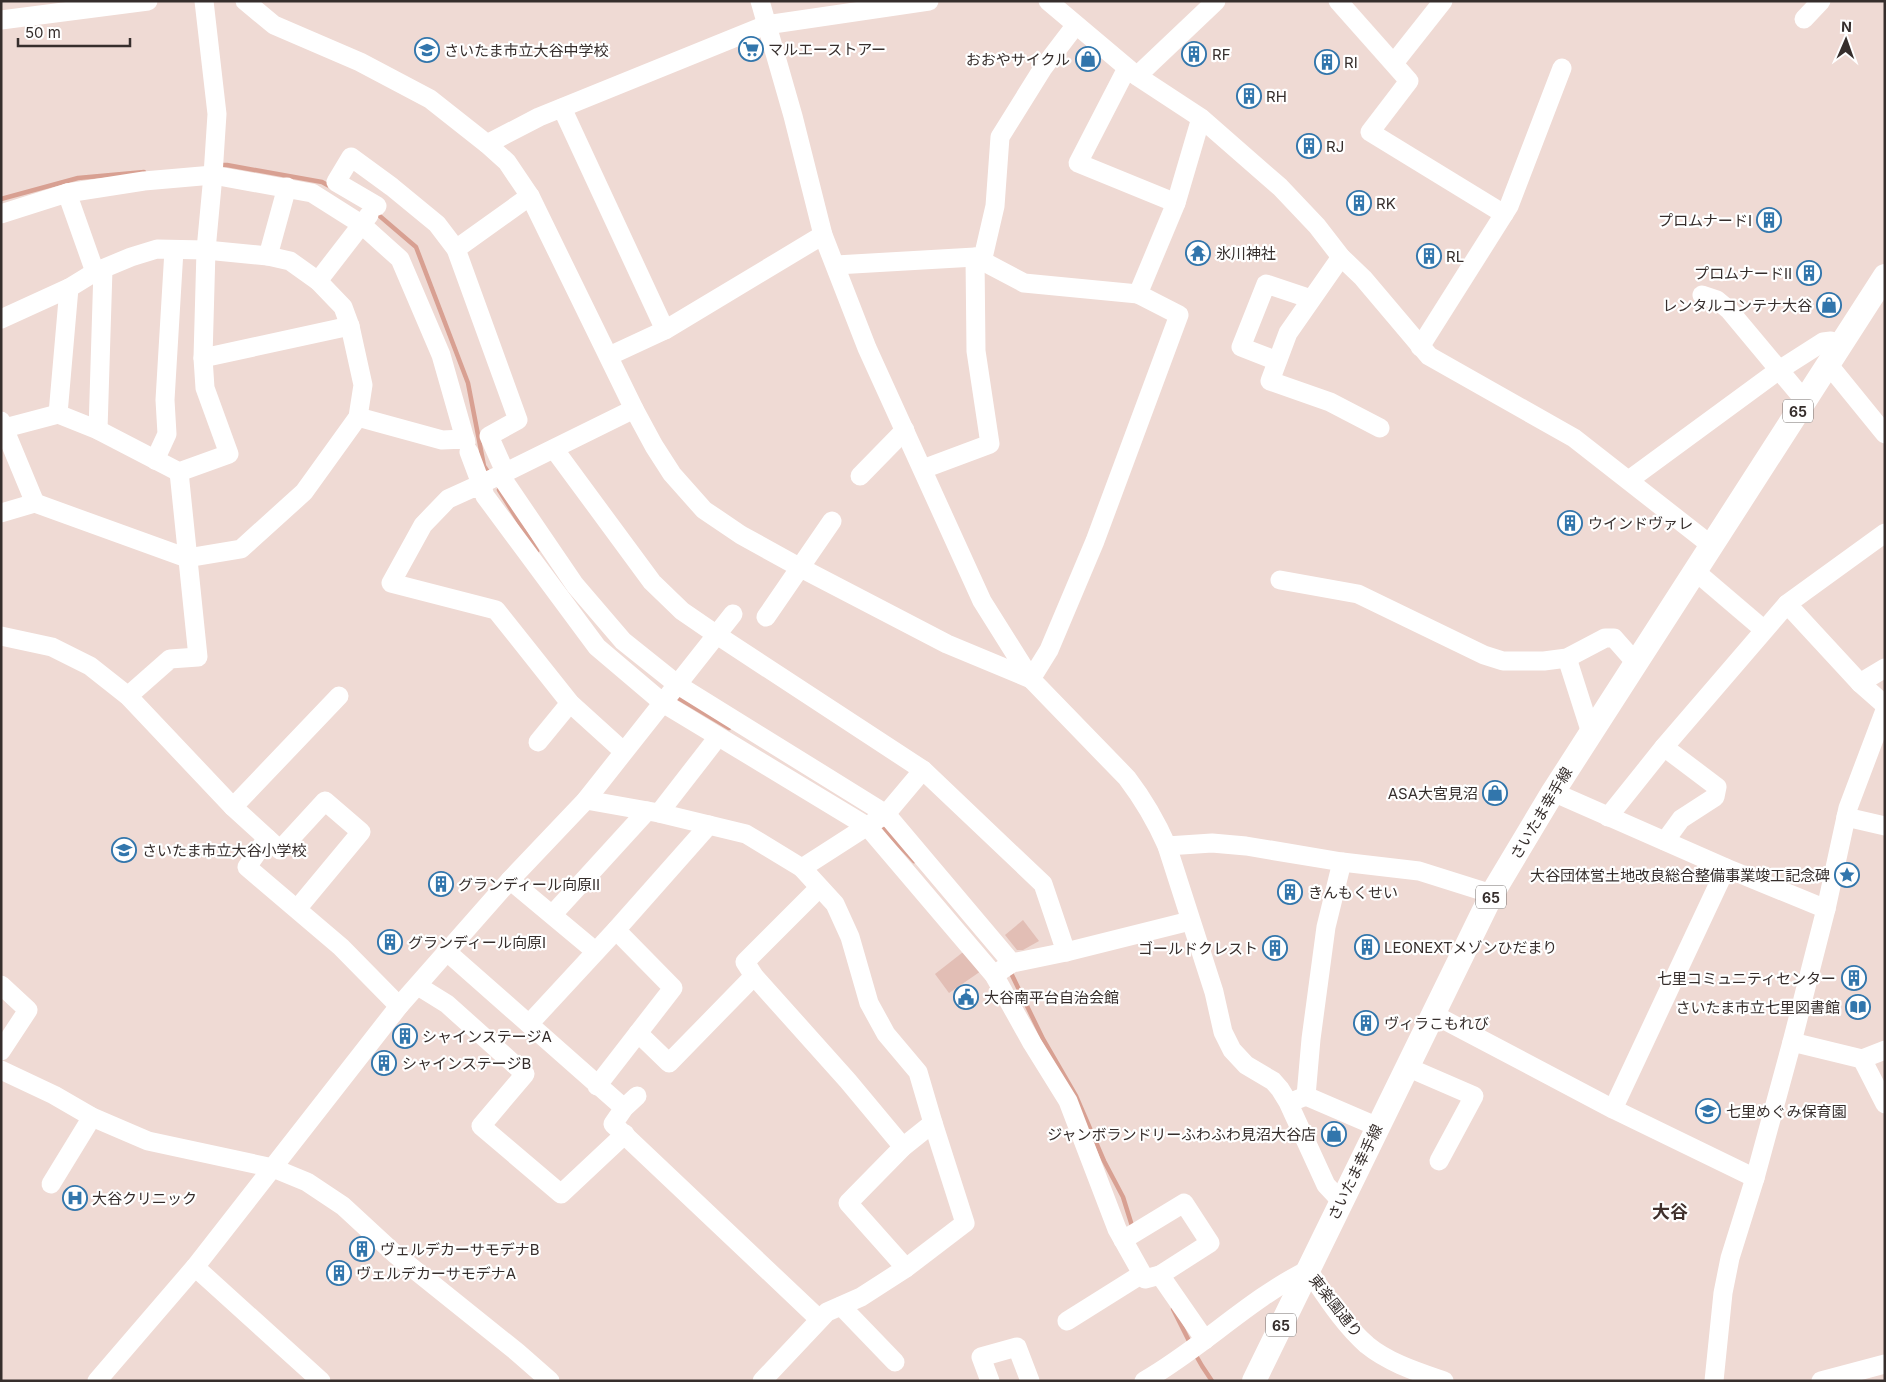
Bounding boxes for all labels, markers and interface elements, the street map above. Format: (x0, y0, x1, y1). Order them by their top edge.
scale bar (18, 15, 130, 47)
north arrow (1821, 15, 1871, 65)
text: N (1841, 18, 1852, 35)
text: 50 m (25, 23, 61, 42)
supermarket icon: マルエーストアー (738, 36, 764, 62)
school or university icon: さいたま市立大谷中学校 (414, 37, 440, 63)
place label: マルエーストアー (768, 40, 886, 59)
place label: さいたま市立大谷中学校 (444, 41, 609, 60)
building icon: RF (1181, 41, 1207, 67)
place label: RF (1212, 45, 1231, 64)
shop icon: おおやサイクル (1075, 46, 1101, 72)
building icon: RI (1314, 49, 1340, 75)
place label: おおやサイクル (966, 50, 1070, 69)
place label: RI (1344, 53, 1358, 72)
building icon: RH (1236, 83, 1262, 109)
place label: RH (1266, 87, 1287, 106)
building icon: RJ (1296, 133, 1322, 159)
place label: RJ (1326, 137, 1344, 156)
building icon: RK (1346, 190, 1372, 216)
place label: RK (1376, 194, 1396, 213)
building icon: プロムナードⅠ (1756, 207, 1782, 233)
place label: プロムナードⅠ (1658, 211, 1752, 230)
temple icon: 氷川神社 (1185, 240, 1211, 266)
building icon: RL (1416, 243, 1442, 269)
place label: 氷川神社 (1216, 244, 1276, 263)
place label: RL (1446, 247, 1464, 266)
building icon: プロムナードⅡ (1796, 260, 1822, 286)
place label: プロムナードⅡ (1694, 264, 1792, 283)
shop icon: レンタルコンテナ大谷 (1816, 292, 1842, 318)
place label: レンタルコンテナ大谷 (1662, 296, 1812, 315)
road number: 65 (1783, 400, 1813, 422)
building icon: ウインドヴァレ (1557, 510, 1583, 536)
place label: ウインドヴァレ (1588, 514, 1693, 533)
street label: さいたま幸手線 (1506, 763, 1576, 863)
shop icon: ASA大宮見沼 (1482, 780, 1508, 806)
place label: ASA大宮見沼 (1388, 784, 1478, 803)
school or university icon: さいたま市立大谷小学校 (111, 837, 137, 863)
place label: さいたま市立大谷小学校 (142, 841, 307, 860)
place icon: 大谷団体営土地改良総合整備事業竣工記念碑 (1834, 862, 1860, 888)
place label: 大谷団体営土地改良総合整備事業竣工記念碑 (1530, 866, 1830, 885)
building icon: グランディール向原Ⅱ (428, 871, 454, 897)
place label: グランディール向原Ⅱ (458, 875, 600, 894)
building icon: きんもくせい (1277, 879, 1303, 905)
place label: きんもくせい (1308, 883, 1398, 902)
road number: 65 (1476, 886, 1506, 909)
building icon: グランディール向原Ⅰ (377, 929, 403, 955)
place label: グランディール向原Ⅰ (408, 933, 546, 952)
building icon: LEONEXTメゾンひだまり (1354, 934, 1380, 960)
building icon: ゴールドクレスト (1262, 935, 1288, 961)
place label: LEONEXTメゾンひだまり (1384, 938, 1557, 957)
place label: ゴールドクレスト (1138, 939, 1258, 958)
building icon: 七里コミュニティセンター (1841, 965, 1867, 991)
place label: 七里コミュニティセンター (1657, 969, 1836, 988)
public building icon: 大谷南平台自治会館 (953, 984, 979, 1010)
place label: 大谷南平台自治会館 (984, 988, 1119, 1007)
library icon: さいたま市立七里図書館 (1845, 994, 1871, 1020)
place label: さいたま市立七里図書館 (1675, 998, 1840, 1017)
building icon: ヴィラこもれび (1353, 1010, 1379, 1036)
place label: ヴィラこもれび (1384, 1014, 1489, 1033)
building icon: シャインステージA (392, 1023, 418, 1049)
place label: シャインステージA (422, 1027, 552, 1046)
building icon: シャインステージB (371, 1050, 397, 1076)
place label: シャインステージB (402, 1054, 531, 1073)
school or university icon: 七里めぐみ保育園 (1695, 1098, 1721, 1124)
place label: 七里めぐみ保育園 (1726, 1102, 1846, 1121)
shop icon: ジャンボランドリーふわふわ見沼大谷店 (1321, 1121, 1347, 1147)
street label: さいたま幸手線 (1324, 1121, 1386, 1223)
place label: ジャンボランドリーふわふわ見沼大谷店 (1047, 1125, 1316, 1144)
hospital icon: 大谷クリニック (62, 1185, 88, 1211)
place label: 大谷クリニック (92, 1189, 197, 1208)
district label: 大谷 (1652, 1201, 1688, 1222)
building icon: ヴェルデカーサモデナB (349, 1236, 375, 1262)
place label: ヴェルデカーサモデナB (380, 1240, 540, 1259)
building icon: ヴェルデカーサモデナA (326, 1260, 352, 1286)
place label: ヴェルデカーサモデナA (356, 1264, 516, 1283)
street label: 東楽園通り (1305, 1271, 1367, 1341)
road number: 65 (1266, 1314, 1296, 1336)

